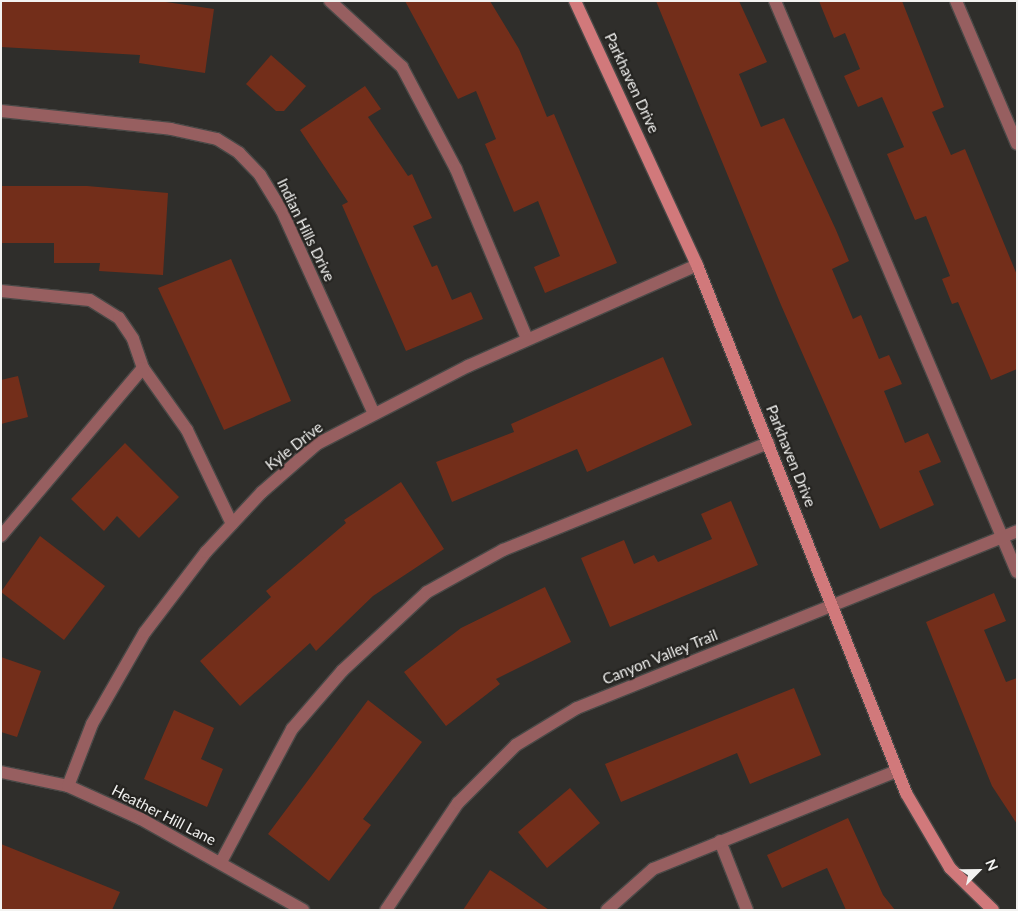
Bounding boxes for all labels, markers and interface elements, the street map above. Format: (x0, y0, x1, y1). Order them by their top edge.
street label: Parkhaven Drive (601, 30, 663, 136)
street label: Indian Hills Drive (273, 176, 339, 284)
street label: Parkhaven Drive (762, 402, 820, 510)
street label: Kyle Drive (262, 418, 326, 474)
street label: Canyon Valley Trail (599, 625, 721, 689)
street label: Heather Hill Lane (109, 781, 219, 849)
north arrow (953, 846, 1003, 896)
text: N (982, 857, 1002, 873)

